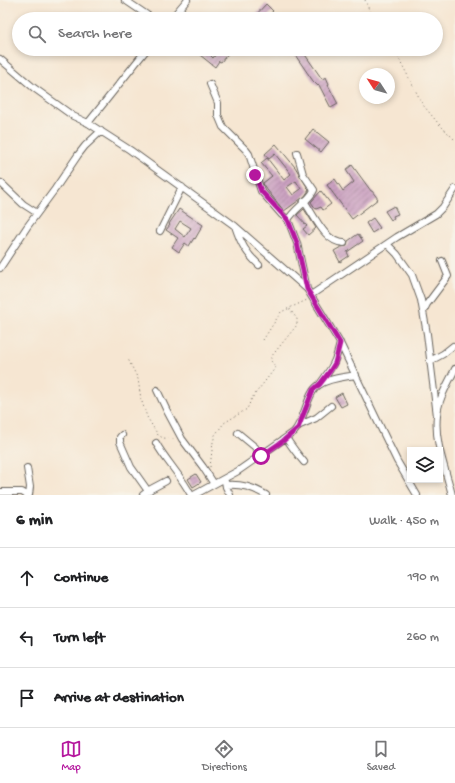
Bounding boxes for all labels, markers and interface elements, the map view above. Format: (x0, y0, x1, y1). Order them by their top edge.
search box (12, 12, 443, 56)
icon: search (26, 23, 48, 45)
text: Search here (58, 25, 132, 43)
north arrow (359, 68, 395, 104)
route end (246, 166, 264, 184)
route start (252, 447, 270, 465)
map controls (407, 447, 443, 483)
button: layers (407, 447, 443, 483)
text: 6 min (16, 511, 52, 531)
text: Walk · 450 m (369, 514, 439, 529)
icon: ahead (16, 567, 38, 589)
text: Continue (54, 569, 108, 587)
text: 190 m (408, 570, 439, 585)
icon: left (16, 627, 38, 649)
text: Turn left (54, 629, 105, 647)
text: 260 m (406, 630, 439, 645)
icon: arrive (16, 687, 38, 709)
text: Arrive at destination (54, 689, 184, 707)
tab: Map (60, 738, 82, 774)
tab: Directions (202, 738, 247, 774)
tab: Saved (367, 738, 395, 774)

